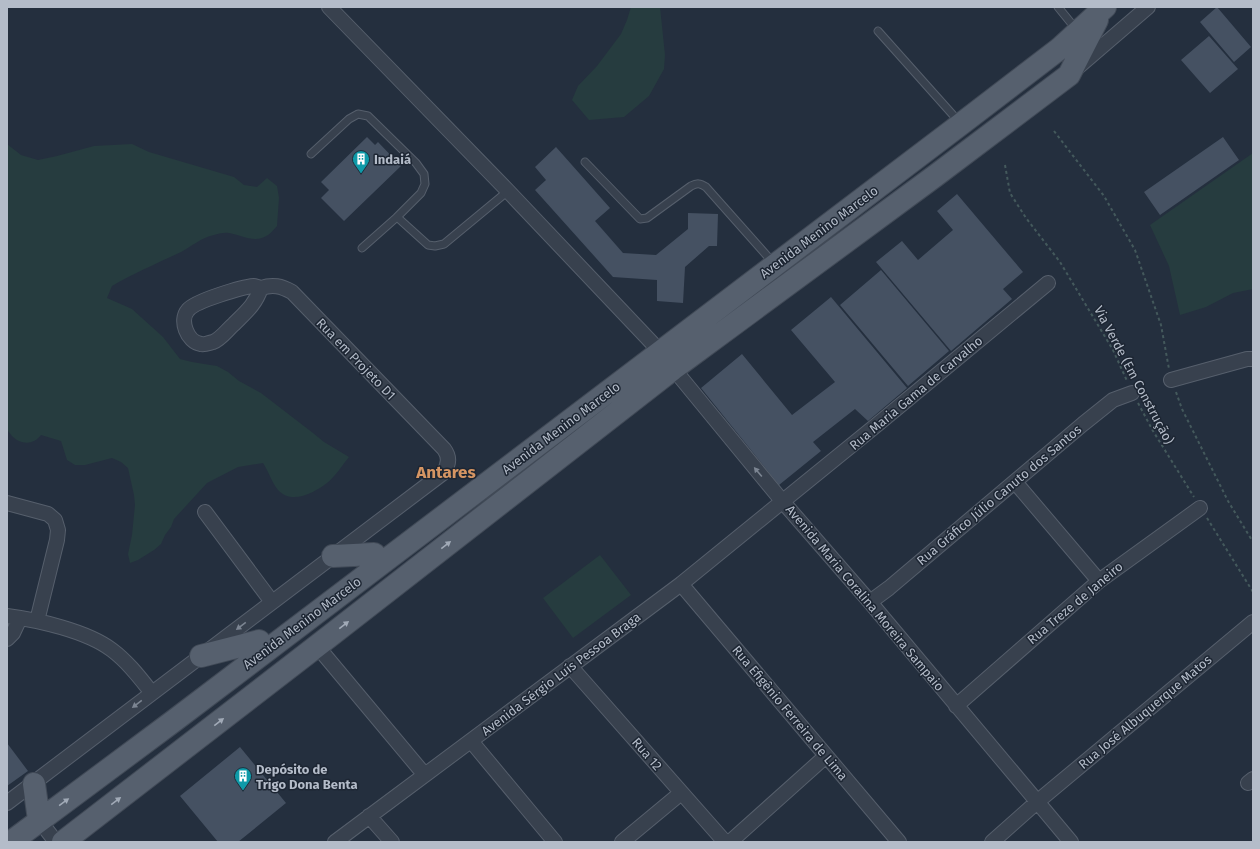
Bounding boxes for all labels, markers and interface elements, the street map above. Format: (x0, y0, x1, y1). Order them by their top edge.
building icon: Indaiá (351, 149, 371, 174)
place label: Indaiá (374, 152, 411, 167)
street label: Avenida Menino Marcelo (757, 183, 881, 281)
street label: Via Verde (Em Construção) (1091, 303, 1177, 447)
street label: Rua em Projeto D1 (313, 315, 399, 403)
street label: Rua Maria Gama de Carvalho (846, 333, 986, 453)
street label: Avenida Menino Marcelo (499, 379, 623, 477)
street label: Rua Gráfico Júlio Canuto dos Santos (914, 422, 1084, 568)
district label: Antares (415, 462, 476, 483)
one-way arrow (754, 467, 763, 477)
street label: Avenida Maria Coralina Moreira Sampaio (783, 502, 947, 694)
one-way arrow (441, 541, 452, 550)
street label: Rua Treze de Janeiro (1024, 559, 1126, 647)
street label: Avenida Menino Marcelo (240, 574, 364, 672)
street label: Avenida Sérgio Luís Pessoa Braga (479, 609, 643, 739)
one-way arrow (338, 621, 349, 630)
one-way arrow (235, 622, 246, 630)
street label: Rua Efigênio Ferreira de Lima (729, 643, 851, 783)
street label: Rua José Albuquerque Matos (1075, 652, 1215, 772)
one-way arrow (132, 700, 143, 709)
one-way arrow (214, 718, 225, 726)
street label: Rua 12 (629, 735, 665, 773)
place label: Depósito de Trigo Dona Benta (256, 762, 358, 792)
building icon: Depósito de Trigo Dona Benta (233, 766, 253, 791)
one-way arrow (59, 797, 70, 806)
one-way arrow (111, 798, 121, 806)

